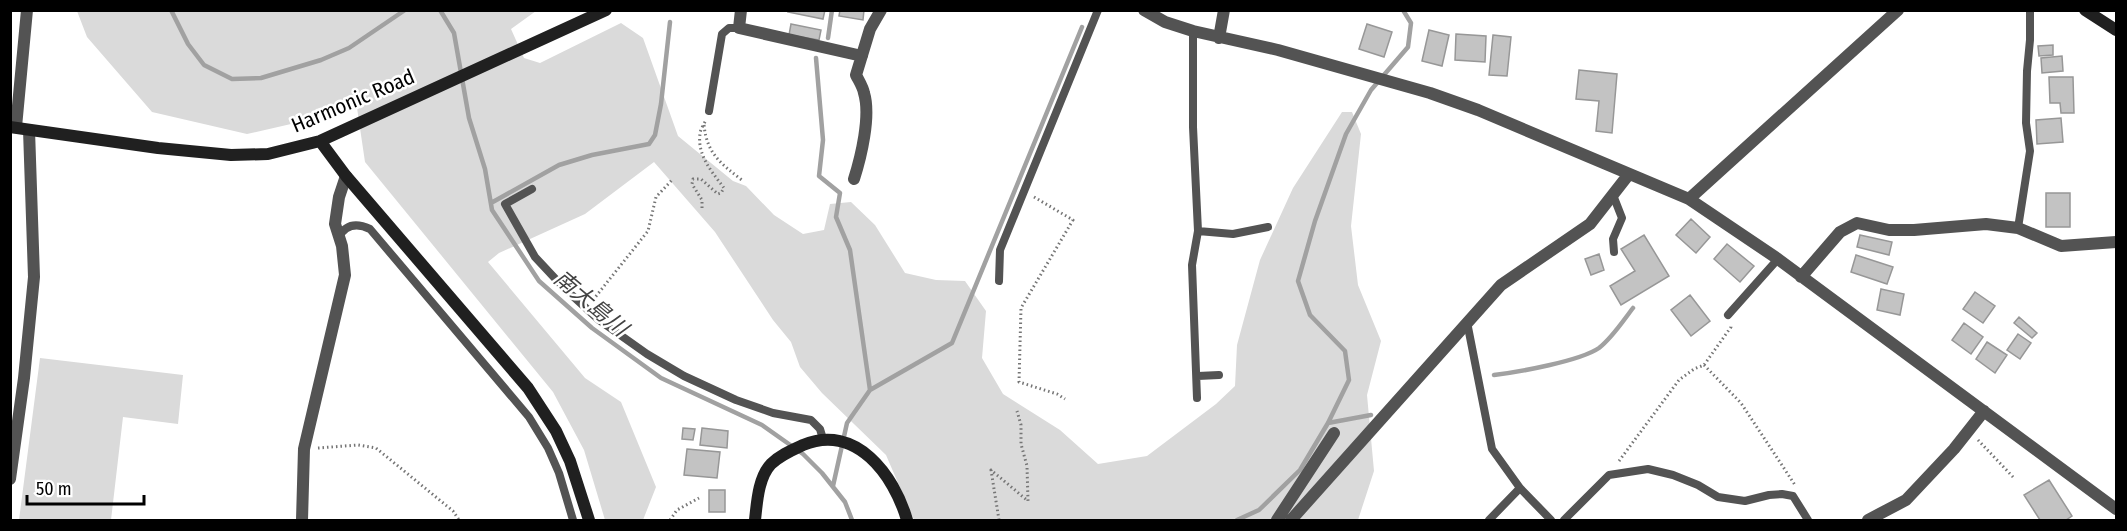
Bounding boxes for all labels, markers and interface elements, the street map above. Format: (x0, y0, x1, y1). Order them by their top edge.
street label: Harmonic Road (287, 63, 419, 139)
water label: 南大島川 (549, 264, 635, 343)
scale bar (27, 468, 144, 506)
text: 50 m (36, 478, 72, 500)

